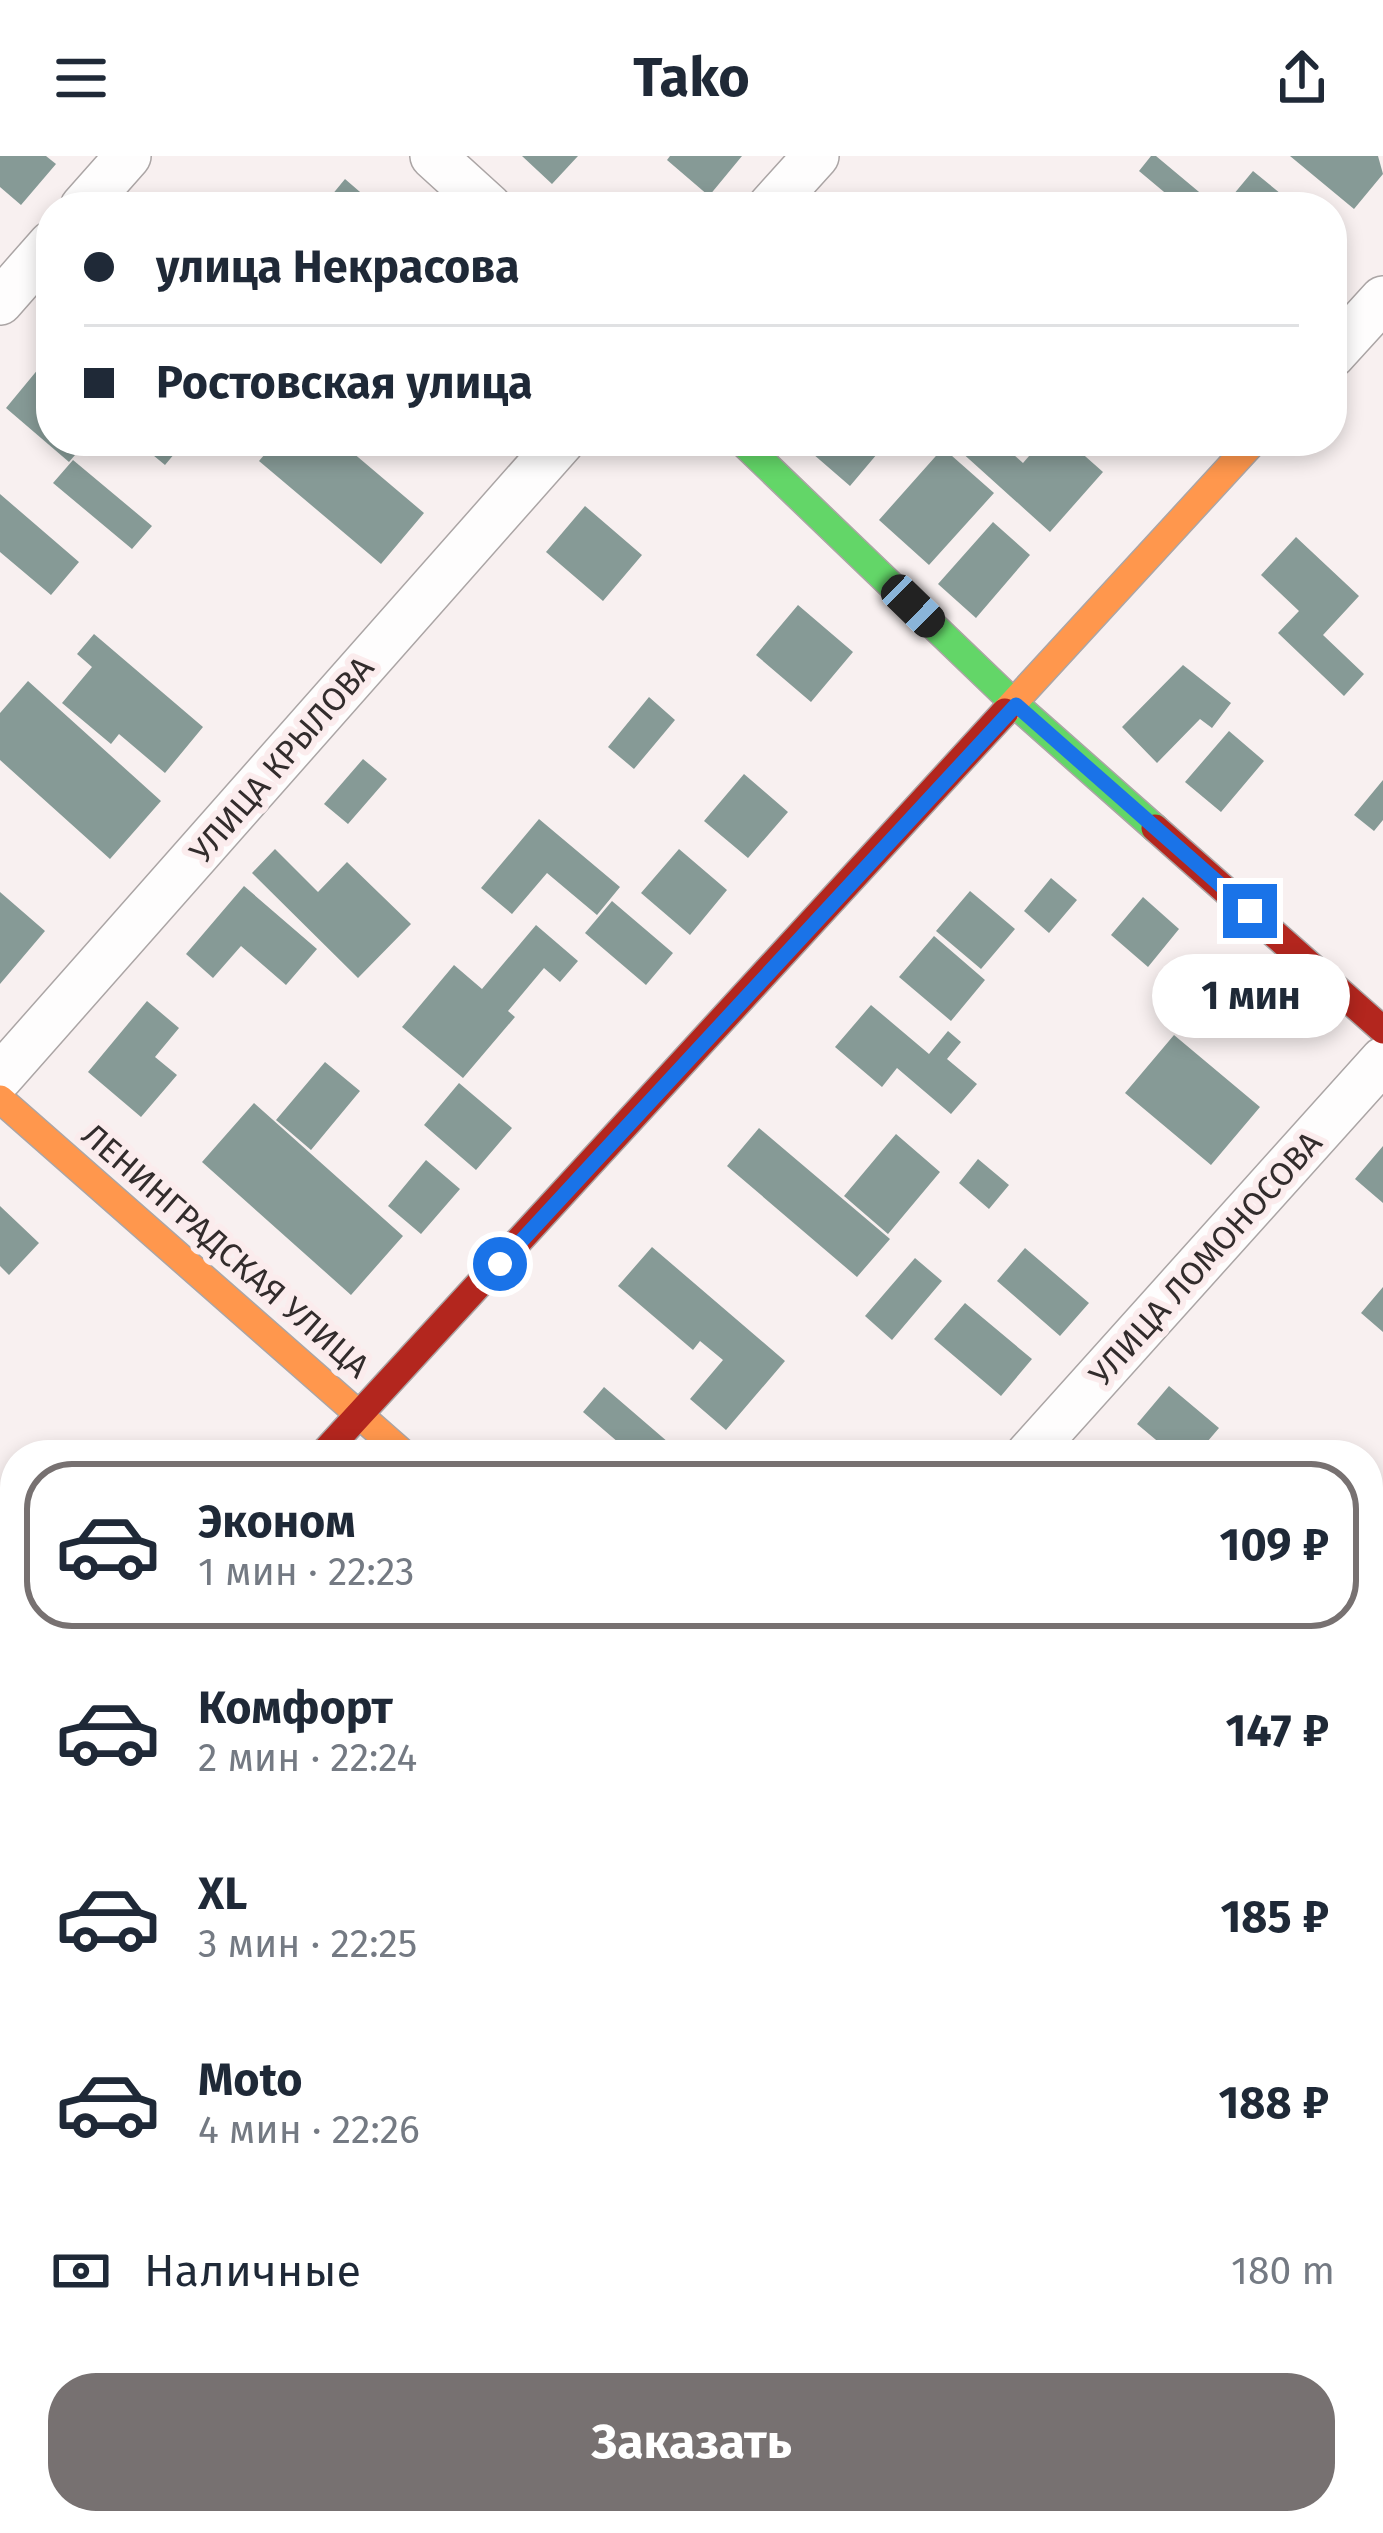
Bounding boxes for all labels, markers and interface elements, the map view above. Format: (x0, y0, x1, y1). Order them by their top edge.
icon: menu (48, 45, 114, 111)
icon: share (1269, 45, 1335, 111)
text: Tako (633, 46, 750, 110)
text: улица Некрасова (156, 240, 520, 294)
text: Ростовская улица (156, 356, 533, 410)
car (875, 568, 951, 644)
street label: УЛИЦА КРЫЛОВА (181, 648, 382, 871)
route end (1223, 884, 1277, 938)
callout: 1 мин (1151, 953, 1349, 1037)
text: 1 мин (1201, 973, 1301, 1019)
street label: ЛЕНИНГРАДСКАЯ УЛИЦА (73, 1115, 377, 1386)
street label: УЛИЦА ЛОМОНОСОВА (1081, 1123, 1330, 1394)
route start (473, 1237, 527, 1291)
icon: car (54, 1491, 162, 1599)
text: Эконом (198, 1495, 356, 1549)
text: 109 ₽ (1220, 1518, 1329, 1572)
text: 1 мин · 22:23 (198, 1549, 415, 1595)
icon: car (54, 1677, 162, 1785)
text: Комфорт (198, 1681, 393, 1735)
text: 147 ₽ (1225, 1704, 1329, 1758)
text: 2 мин · 22:24 (198, 1735, 417, 1781)
icon: car (54, 1863, 162, 1971)
text: XL (198, 1867, 247, 1921)
text: 185 ₽ (1220, 1890, 1329, 1944)
text: 3 мин · 22:25 (198, 1921, 417, 1967)
icon: car (54, 2049, 162, 2157)
text: Moto (198, 2053, 303, 2107)
text: 188 ₽ (1218, 2076, 1329, 2130)
text: 4 мин · 22:26 (198, 2107, 420, 2153)
icon: cash (48, 2238, 114, 2304)
text: Наличные (144, 2244, 361, 2298)
text: 180 m (1231, 2248, 1335, 2294)
button: Заказать (48, 2373, 1335, 2511)

